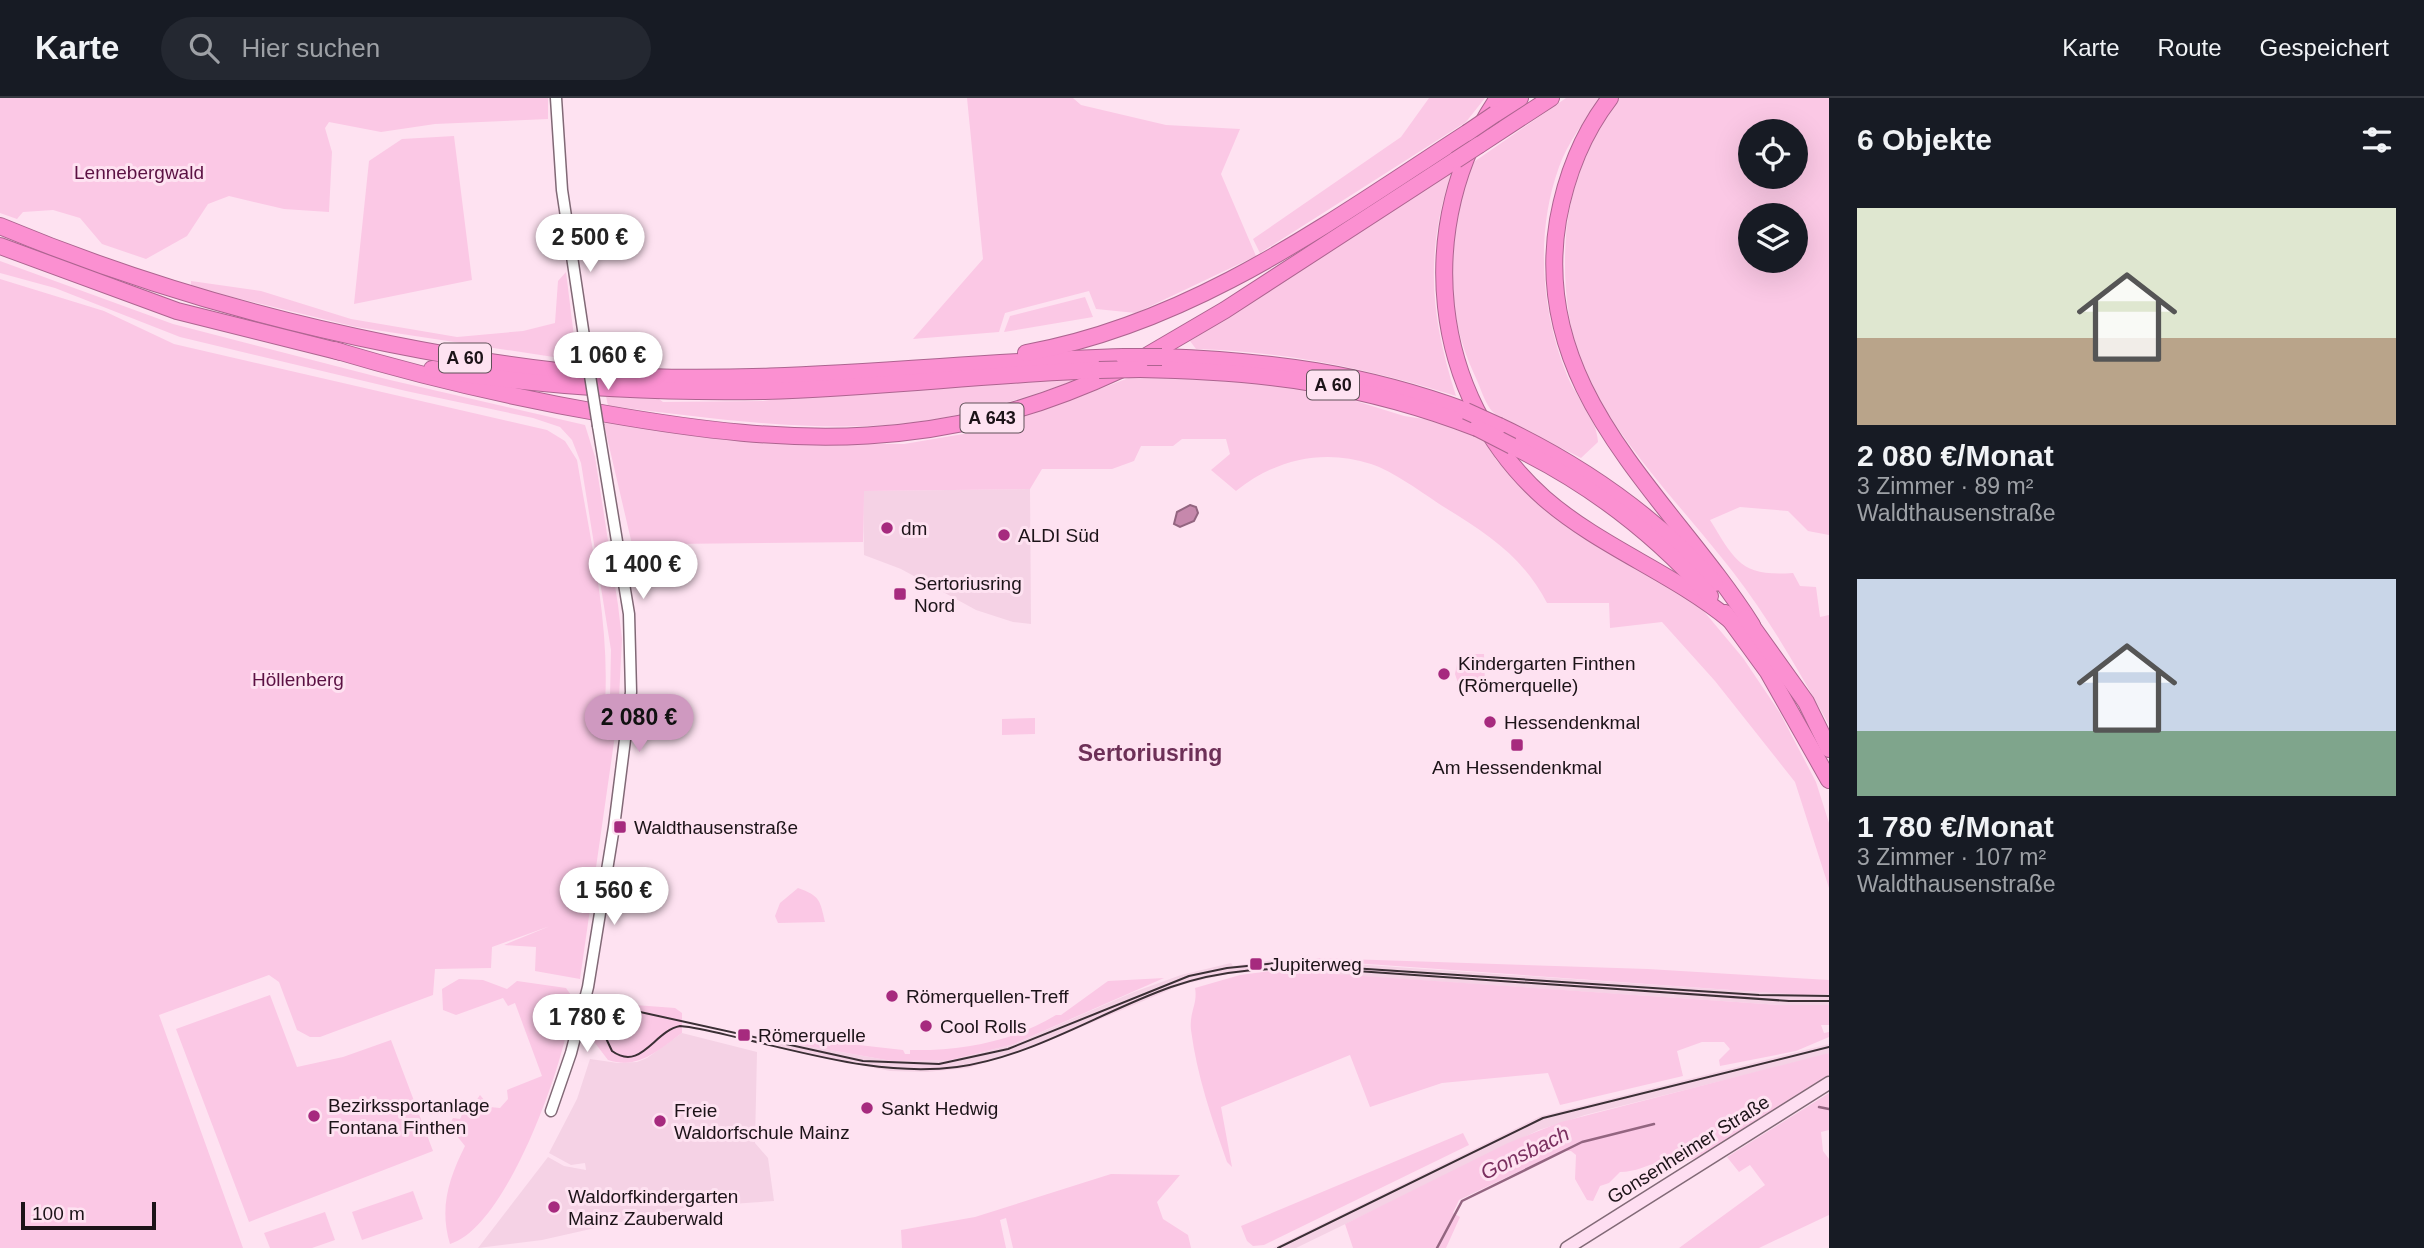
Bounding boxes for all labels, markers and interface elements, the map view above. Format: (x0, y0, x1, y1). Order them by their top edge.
search box (161, 17, 651, 80)
text: Karte (35, 29, 119, 66)
icon: search (185, 29, 223, 67)
text: Hier suchen (241, 33, 380, 63)
text: Karte (2062, 34, 2120, 61)
text: Route (2158, 34, 2222, 61)
text: Gespeichert (2260, 34, 2389, 61)
map controls (1738, 119, 1808, 273)
button: locate (1738, 119, 1808, 189)
icon: filters (2358, 121, 2396, 159)
text: 6 Objekte (1857, 123, 1992, 156)
park label: Lennebergwald (74, 162, 204, 183)
button: layers (1738, 203, 1808, 273)
pin: 2 500 € (525, 214, 655, 274)
text: 2 500 € (552, 224, 628, 250)
icon: home (2064, 254, 2190, 380)
pin: 1 060 € (543, 332, 673, 392)
text: 1 060 € (570, 342, 646, 368)
road number: A 60 (439, 344, 491, 372)
road number: A 60 (1307, 370, 1359, 400)
road number: A 643 (960, 404, 1024, 432)
text: 2 080 €/Monat (1857, 439, 2054, 472)
text: 3 Zimmer · 89 m² (1857, 473, 2033, 499)
text: Waldthausenstraße (1857, 500, 2056, 526)
place label: dm (901, 518, 927, 539)
marker: dm (879, 520, 895, 536)
place label: ALDI Süd (1018, 525, 1099, 546)
marker: ALDI Süd (996, 527, 1012, 543)
pin: 1 400 € (578, 542, 708, 601)
text: 1 400 € (605, 551, 681, 577)
place label: Sertoriusring Nord (914, 573, 1022, 616)
marker: Sertoriusring Nord (892, 586, 908, 602)
icon: home (2064, 625, 2190, 751)
place label: Kindergarten Finthen (Römerquelle) (1458, 653, 1635, 696)
marker: Kindergarten Finthen (Römerquelle) (1436, 666, 1452, 682)
park label: Höllenberg (252, 669, 344, 690)
pin: 2 080 € (574, 694, 704, 754)
text: 2 080 € (601, 704, 677, 730)
place label: Hessendenkmal (1504, 712, 1640, 733)
marker: Hessendenkmal (1482, 714, 1498, 730)
marker: Am Hessendenkmal (1509, 737, 1525, 753)
district label: Sertoriusring (1078, 740, 1222, 766)
place label: Am Hessendenkmal (1432, 757, 1602, 778)
text: 1 780 €/Monat (1857, 810, 2054, 843)
place label: Waldthausenstraße (634, 817, 798, 838)
marker: Waldthausenstraße (612, 819, 628, 835)
text: 3 Zimmer · 107 m² (1857, 844, 2046, 870)
pin: 1 560 € (549, 868, 679, 927)
text: Waldthausenstraße (1857, 871, 2056, 897)
text: 1 560 € (576, 877, 652, 903)
place label: Jupiterweg (1270, 954, 1362, 975)
marker: Jupiterweg (1248, 956, 1264, 972)
place label: Römerquellen-Treff (906, 986, 1069, 1007)
marker: Römerquellen-Treff (884, 988, 900, 1004)
pin: 1 780 € (522, 995, 652, 1054)
text: 1 780 € (549, 1004, 625, 1030)
place label: Cool Rolls (940, 1016, 1027, 1037)
marker: Cool Rolls (918, 1018, 934, 1034)
place label: Römerquelle (758, 1025, 866, 1046)
marker: Römerquelle (736, 1027, 752, 1043)
street label: Gonsenheimer Straße (1603, 1091, 1773, 1208)
place label: Bezirkssportanlage Fontana Finthen (328, 1095, 490, 1138)
place label: Sankt Hedwig (881, 1098, 998, 1119)
place label: Freie Waldorfschule Mainz (674, 1100, 850, 1143)
marker: Sankt Hedwig (859, 1100, 875, 1116)
marker: Bezirkssportanlage Fontana Finthen (306, 1108, 322, 1124)
marker: Freie Waldorfschule Mainz (652, 1113, 668, 1129)
water label: Gonsbach (1477, 1121, 1573, 1184)
place label: Waldorfkindergarten Mainz Zauberwald (568, 1186, 738, 1229)
scale bar (21, 1199, 156, 1231)
marker: Waldorfkindergarten Mainz Zauberwald (546, 1199, 562, 1215)
text: 100 m (32, 1203, 85, 1224)

